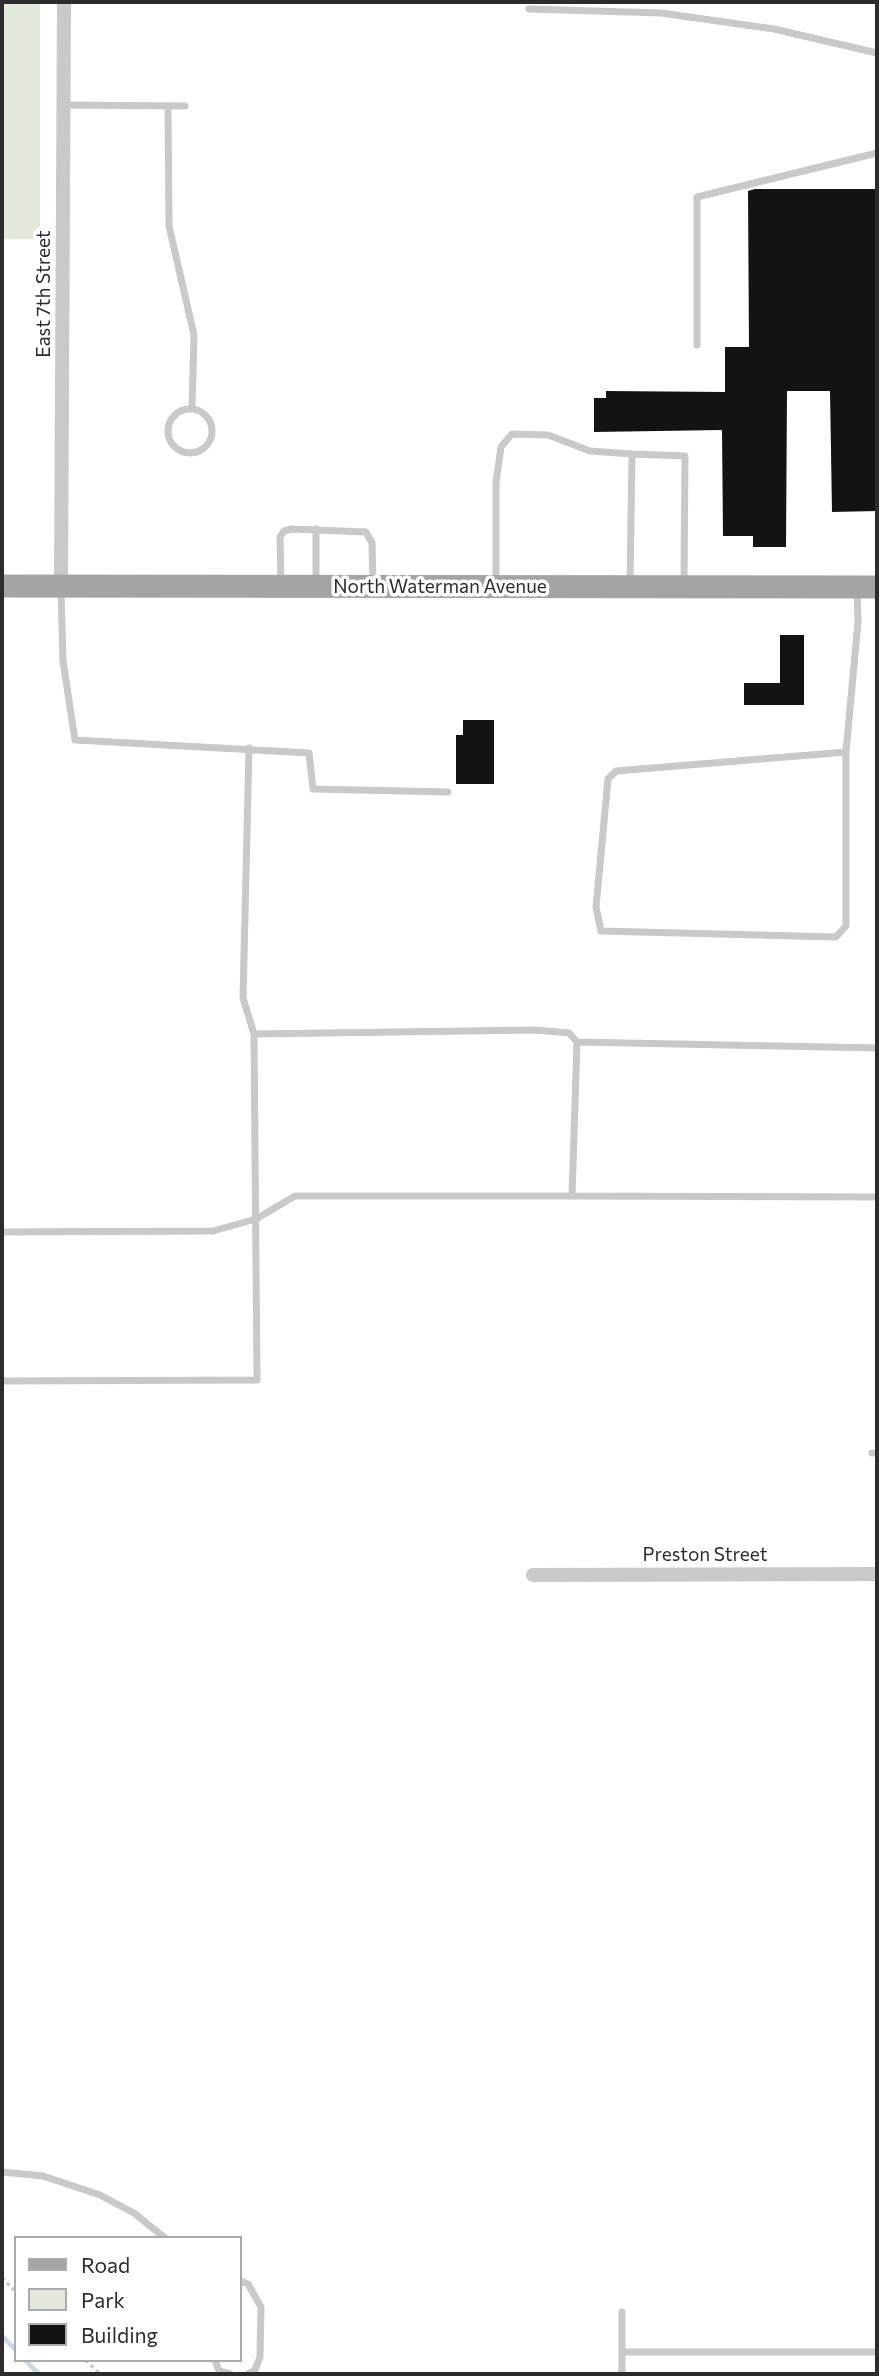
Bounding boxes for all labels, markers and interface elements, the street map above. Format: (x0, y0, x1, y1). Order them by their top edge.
street label: East 7th Street (33, 230, 55, 358)
street label: North Waterman Avenue (333, 576, 547, 598)
street label: Preston Street (642, 1544, 768, 1566)
legend (14, 2236, 242, 2362)
text: Road (81, 2252, 130, 2277)
text: Park (81, 2287, 125, 2312)
text: Building (81, 2322, 158, 2347)

